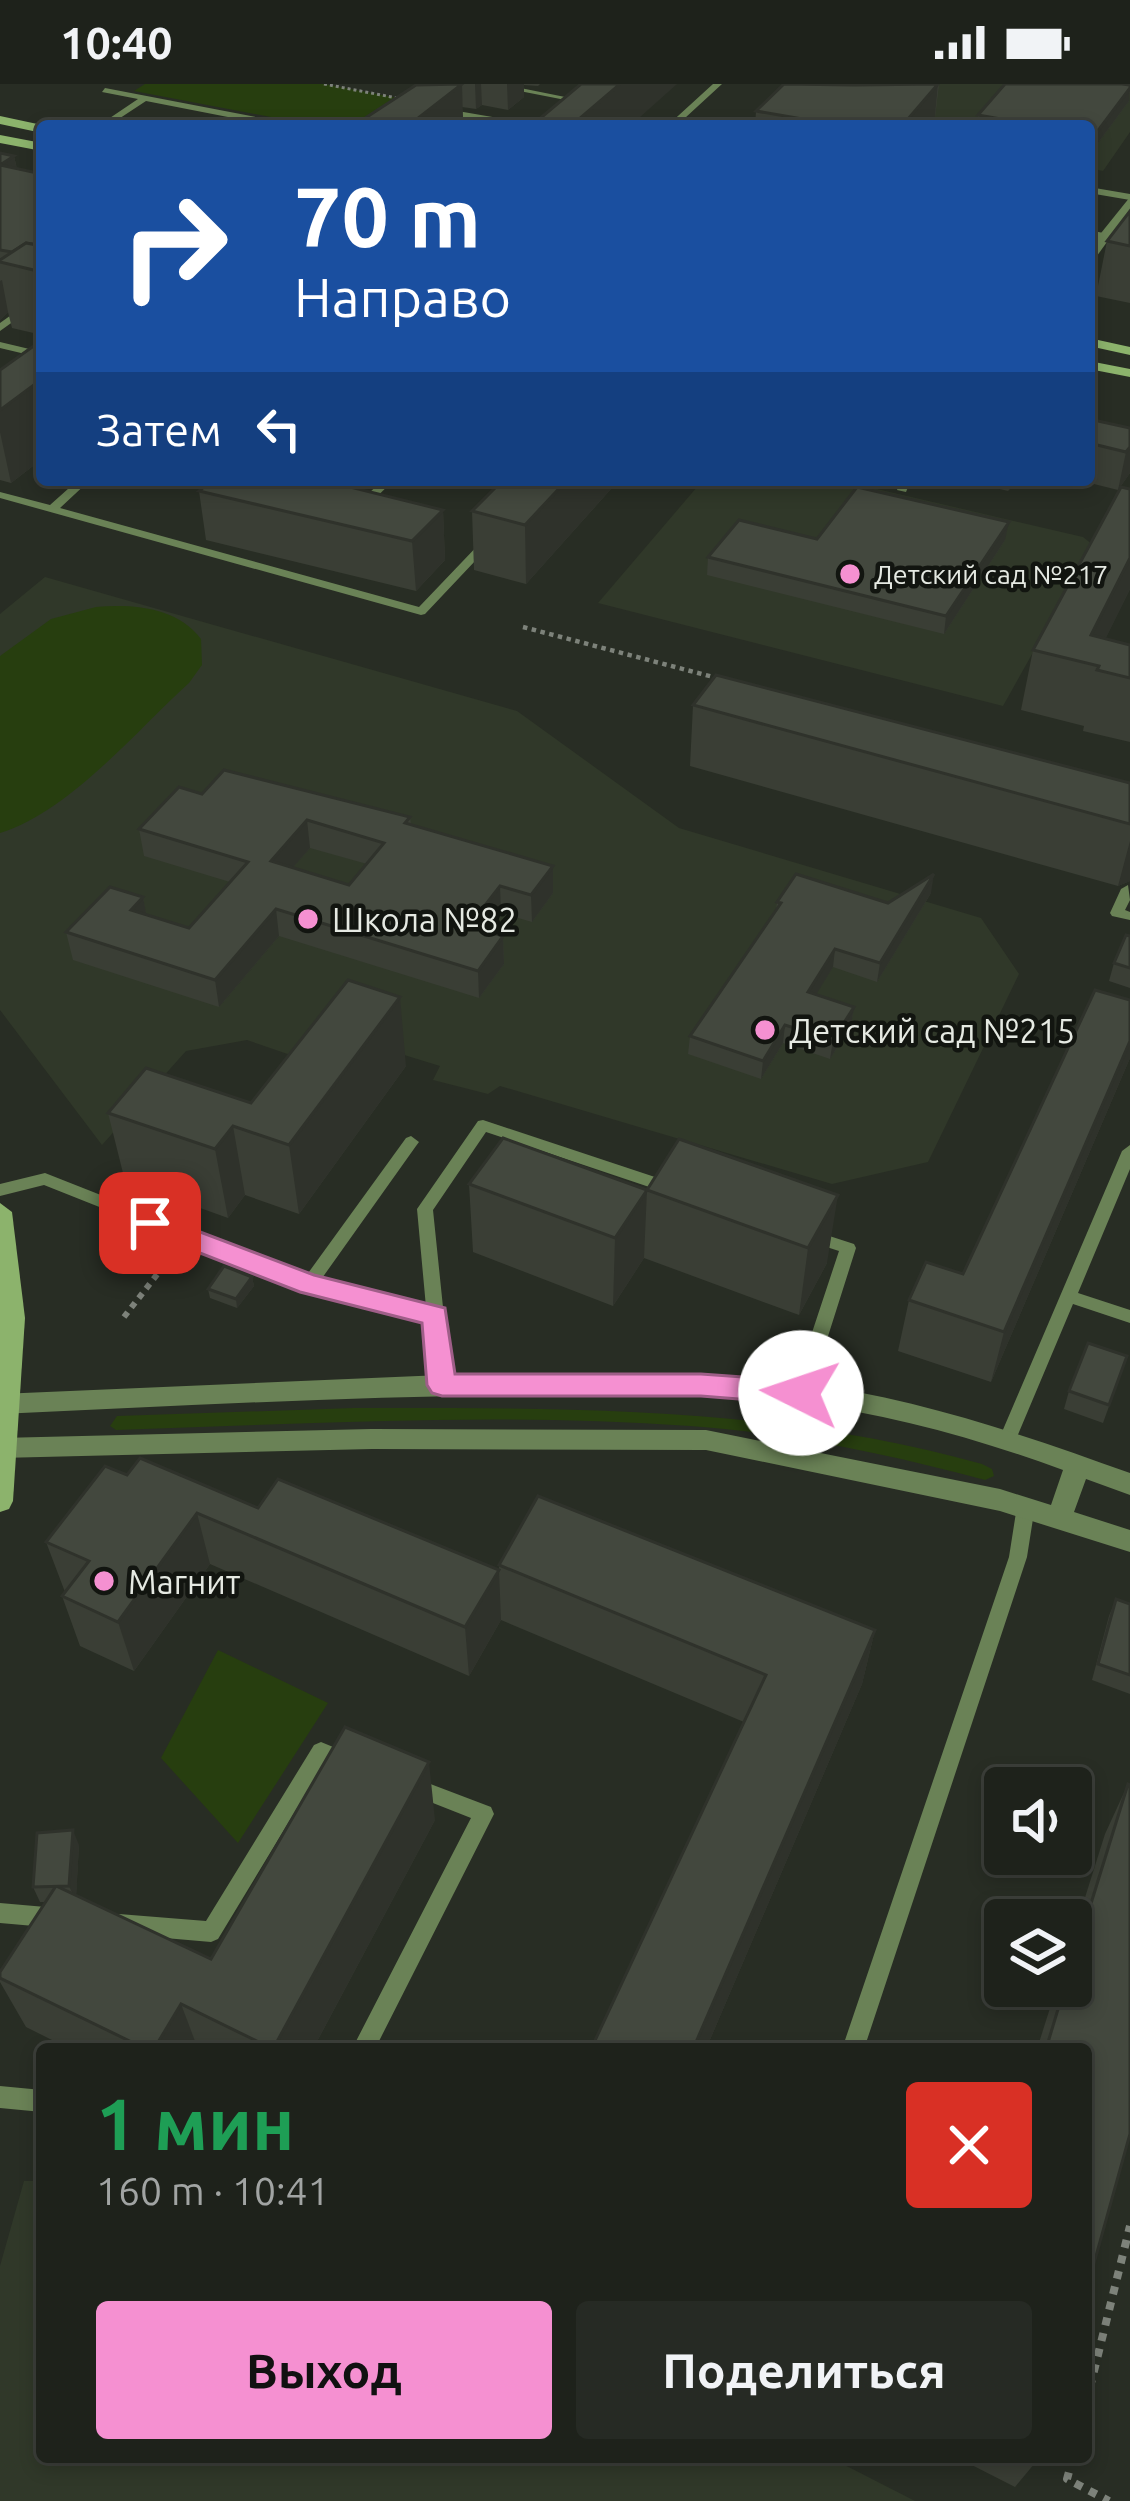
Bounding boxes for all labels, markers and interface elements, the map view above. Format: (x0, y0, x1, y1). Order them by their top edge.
text: 10:40 (60, 17, 173, 68)
icon: right (96, 168, 252, 324)
text: 70 m (294, 169, 481, 263)
text: Направо (294, 267, 511, 327)
icon: left (246, 396, 312, 462)
text: Затем (96, 404, 222, 455)
place label: Детский сад №217 (874, 559, 1108, 589)
marker: Детский сад №217 (837, 561, 863, 587)
place label: Школа №82 (332, 901, 517, 938)
marker: Школа №82 (295, 906, 321, 932)
place label: Детский сад №215 (789, 1012, 1075, 1049)
marker: Детский сад №215 (752, 1017, 778, 1043)
pin (99, 1172, 201, 1274)
icon: arrive (117, 1190, 183, 1256)
position arrow (738, 1330, 864, 1456)
place label: Магнит (128, 1563, 241, 1600)
marker: Магнит (91, 1568, 117, 1594)
map controls (984, 1767, 1092, 2007)
button: sound (984, 1767, 1092, 1875)
button: layers (984, 1899, 1092, 2007)
button: close (906, 2082, 1032, 2208)
text: 1 мин (96, 2083, 295, 2164)
text: 160 m · 10:41 (96, 2169, 330, 2212)
button: Выход (96, 2301, 552, 2439)
button: Поделиться (576, 2301, 1032, 2439)

